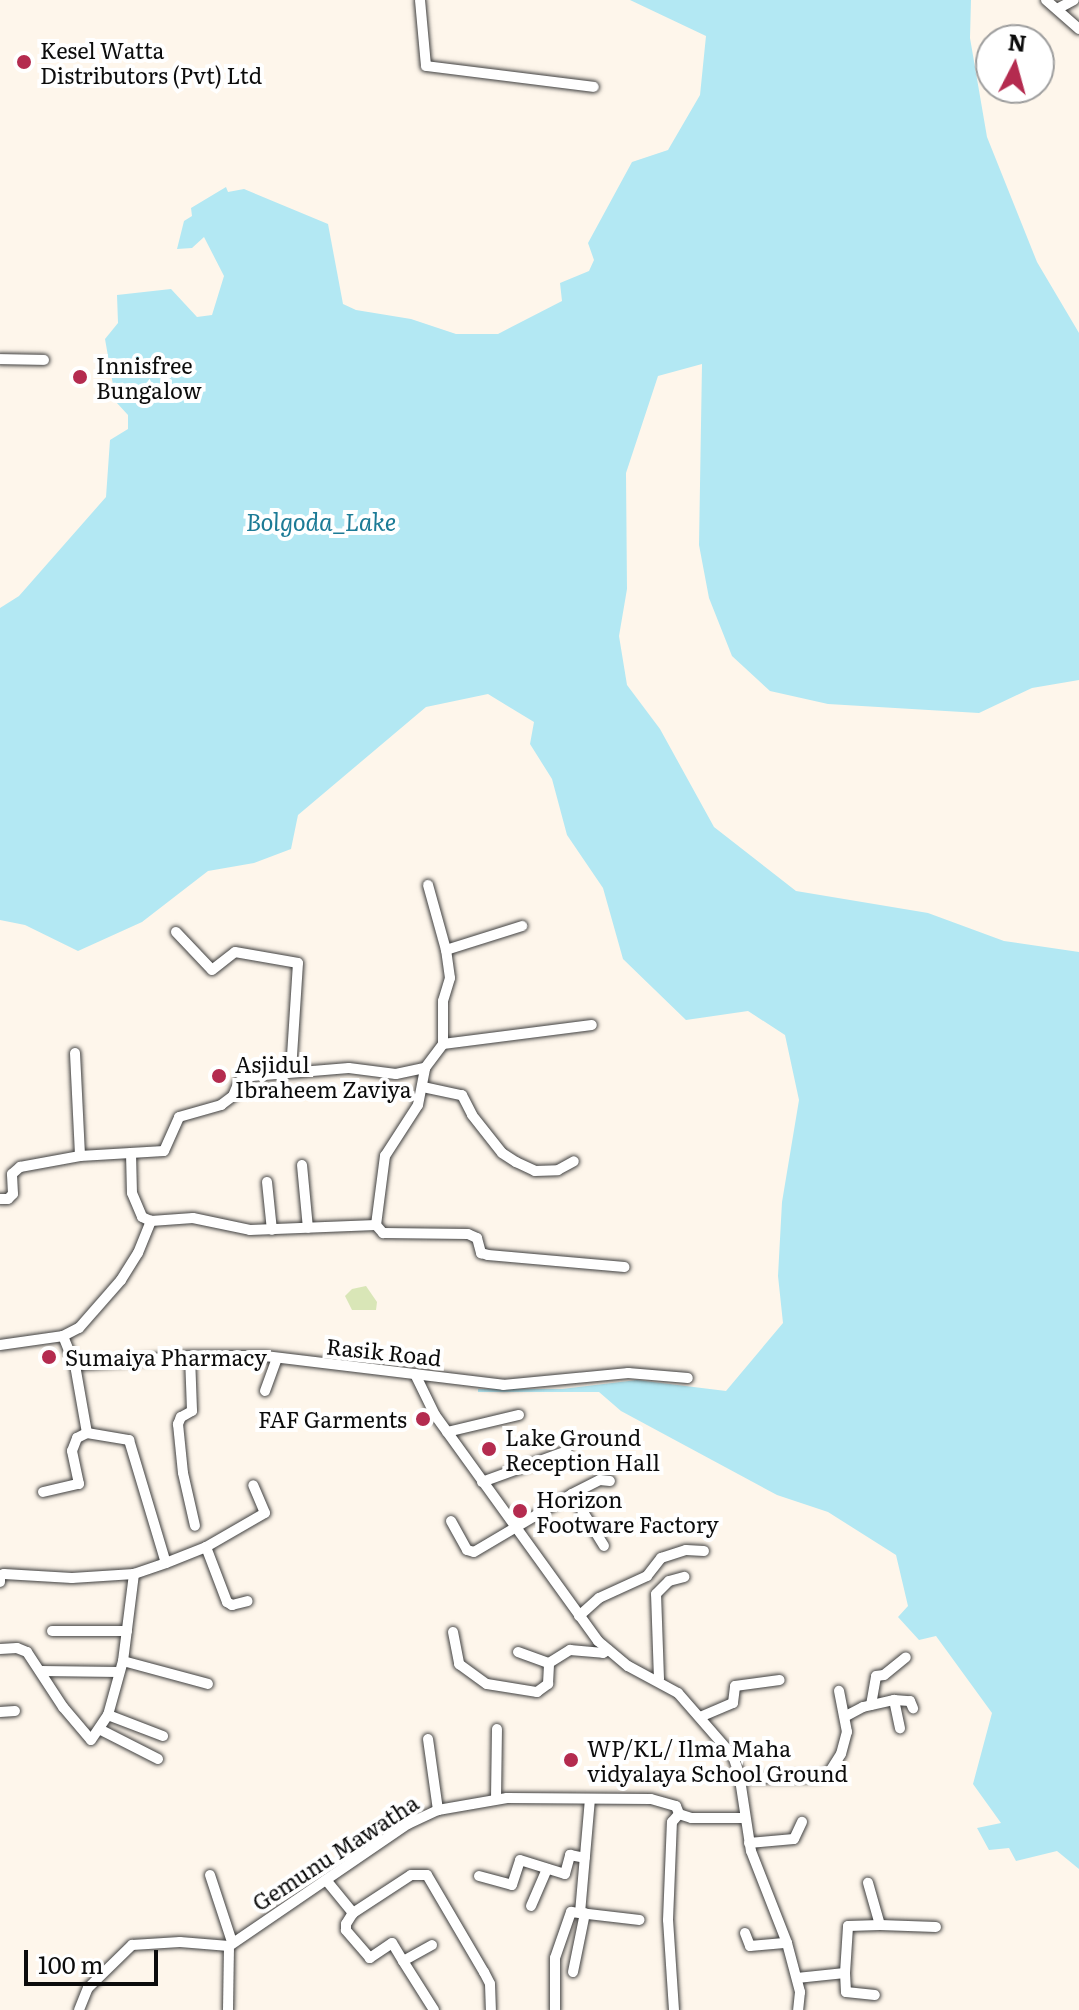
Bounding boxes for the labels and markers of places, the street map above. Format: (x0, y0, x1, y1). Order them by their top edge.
place label: Kesel Watta Distributors (Pvt) Ltd (40, 36, 262, 88)
marker: Kesel Watta Distributors (Pvt) Ltd (15, 53, 33, 71)
place label: Innisfree Bungalow (96, 351, 202, 402)
marker: Innisfree Bungalow (71, 368, 89, 386)
place label: Asjidul Ibraheem Zaviya (235, 1050, 412, 1102)
marker: Asjidul Ibraheem Zaviya (210, 1067, 228, 1085)
place label: Sumaiya Pharmacy (65, 1344, 267, 1370)
marker: Sumaiya Pharmacy (40, 1348, 58, 1366)
place label: FAF Garments (258, 1406, 407, 1432)
marker: FAF Garments (414, 1410, 432, 1428)
place label: Lake Ground Reception Hall (505, 1423, 660, 1474)
marker: Lake Ground Reception Hall (480, 1440, 498, 1458)
place label: Horizon Footware Factory (536, 1485, 719, 1536)
marker: Horizon Footware Factory (511, 1502, 529, 1520)
place label: WP/KL/ Ilma Maha vidyalaya School Ground (587, 1734, 848, 1786)
marker: WP/KL/ Ilma Maha vidyalaya School Ground (562, 1751, 580, 1769)

